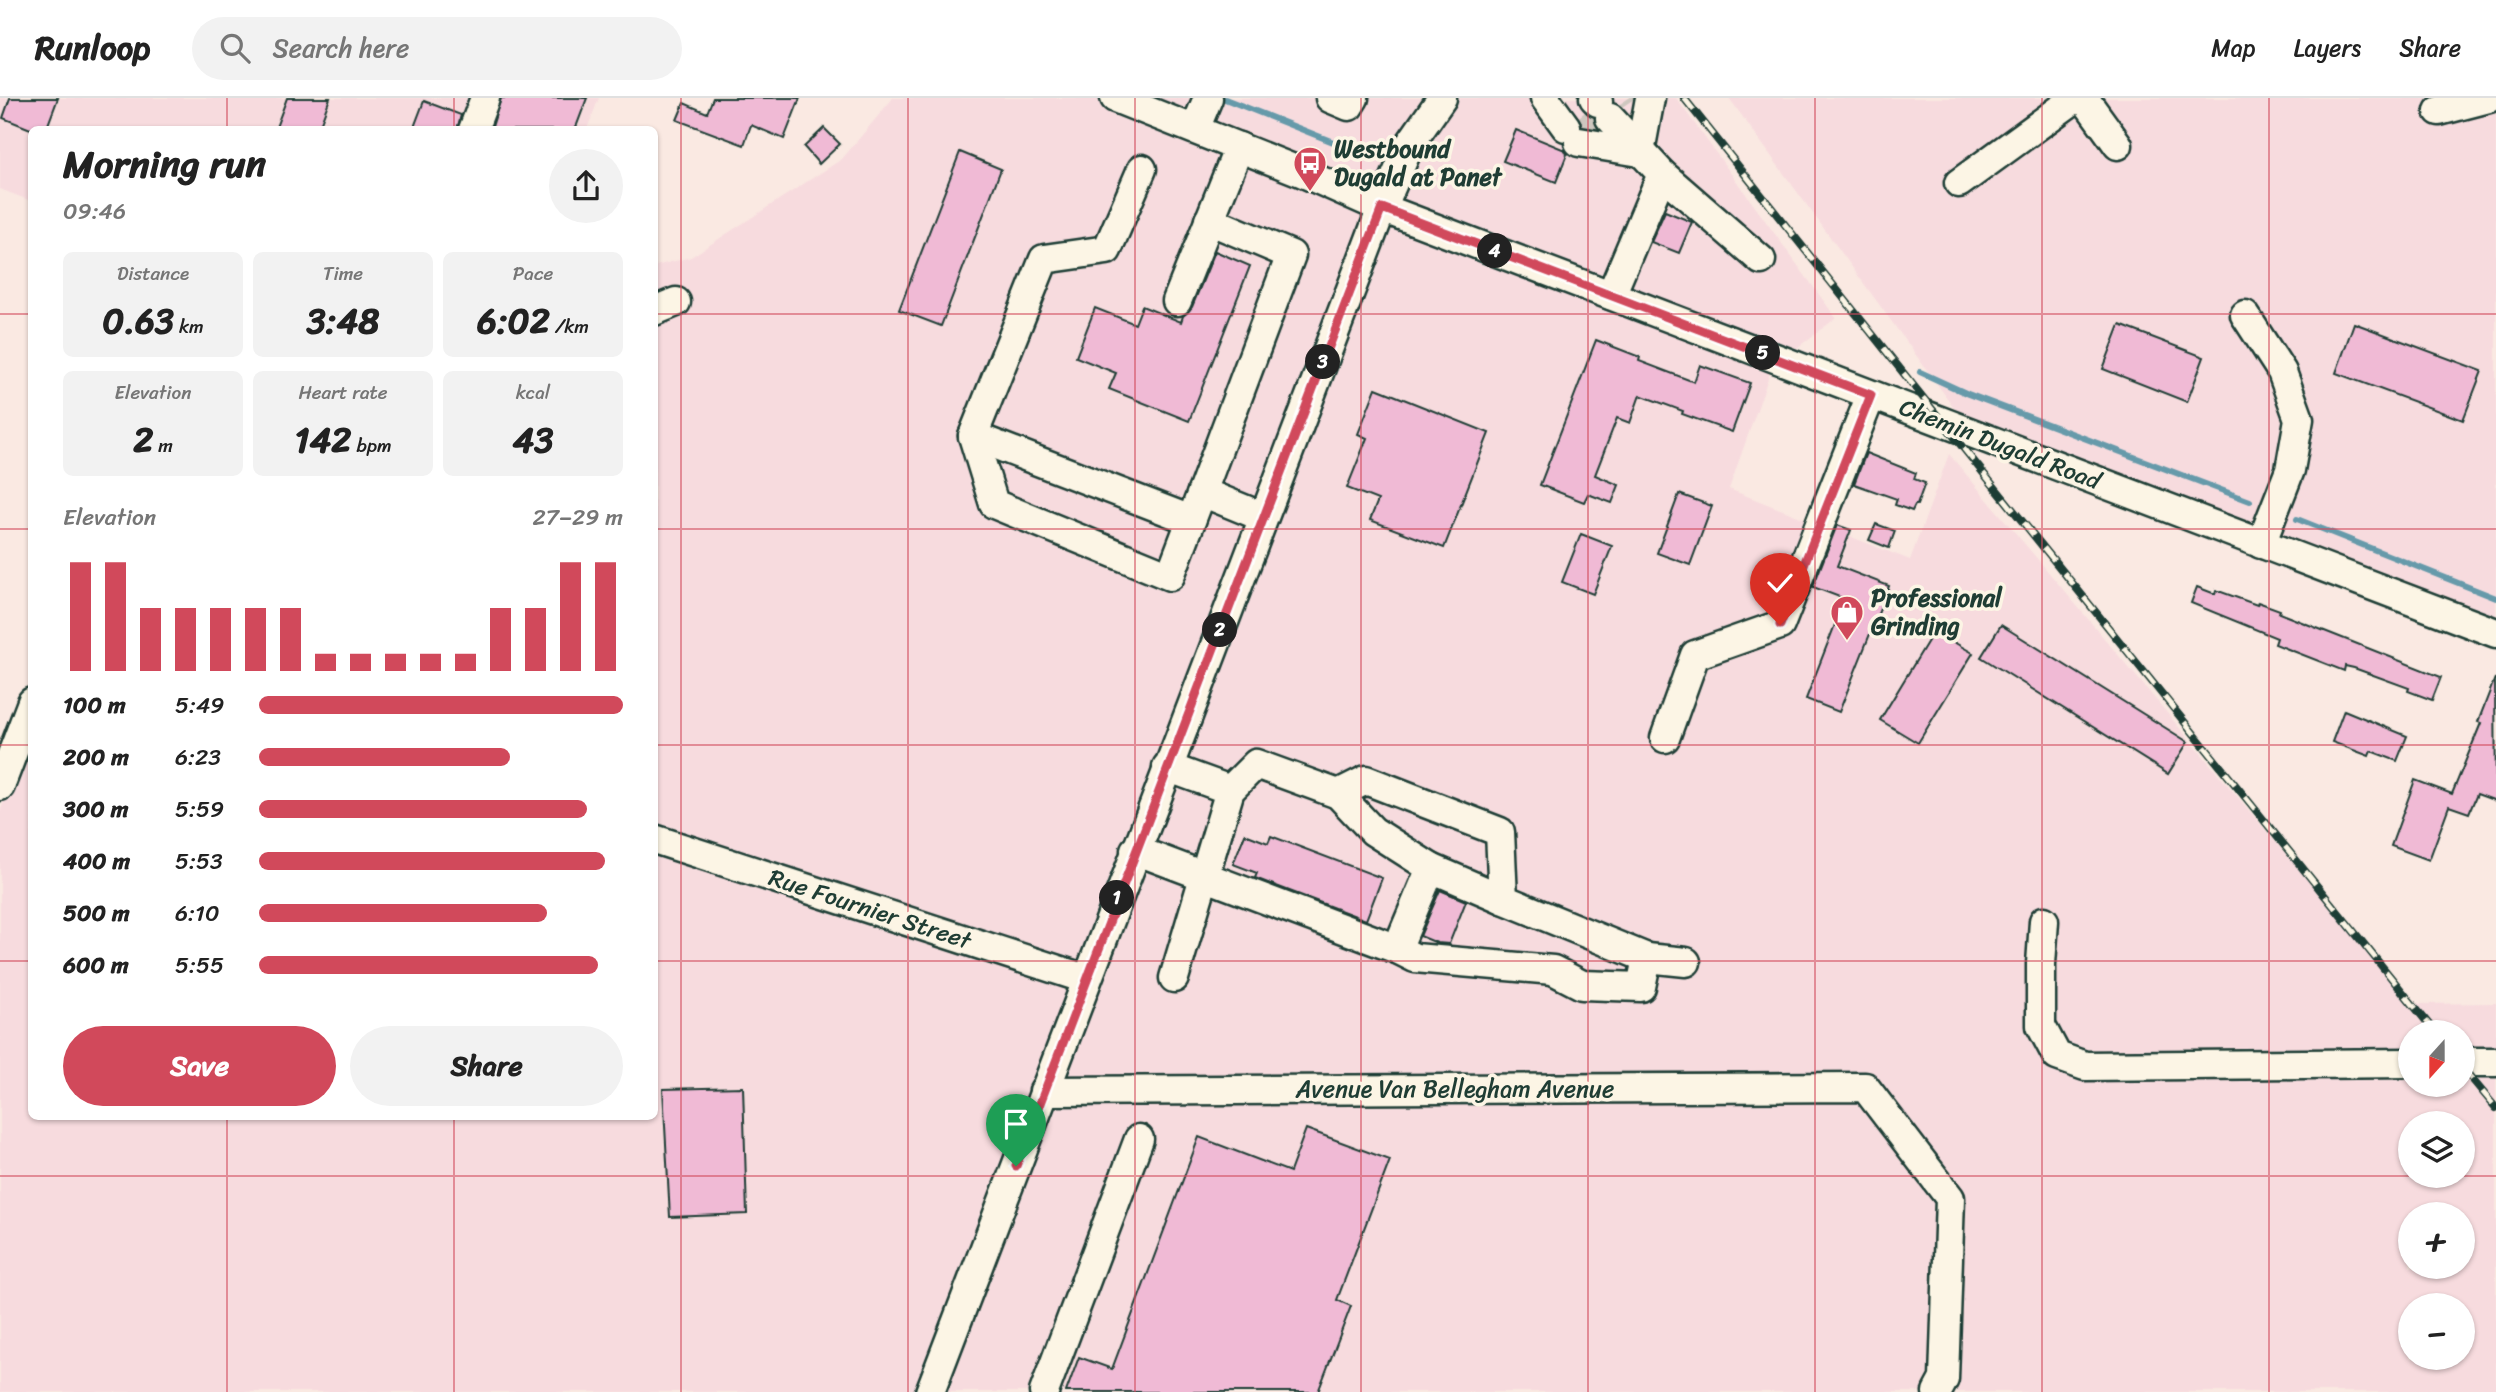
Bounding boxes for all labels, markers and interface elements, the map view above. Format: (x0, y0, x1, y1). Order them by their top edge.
search box (192, 17, 682, 80)
text: Runloop (35, 19, 150, 77)
text: Search here (272, 25, 409, 71)
text: Map (2211, 27, 2256, 69)
text: Layers (2294, 27, 2361, 69)
text: Share (2399, 27, 2461, 69)
icon: search (216, 29, 254, 67)
place label: Westbound Dugald at Panet (1334, 128, 1503, 198)
text: Morning run (63, 131, 266, 198)
bus stop icon: Westbound Dugald at Panet (1291, 144, 1329, 193)
button: share (549, 149, 623, 223)
text: 09:46 (63, 191, 126, 232)
pin: 4 (1478, 234, 1512, 268)
text: 4 (1489, 234, 1500, 267)
text: Distance (117, 257, 189, 290)
text: Time (323, 257, 363, 290)
text: Pace (513, 257, 553, 290)
text: 0.63 (102, 290, 174, 352)
text: 3:48 (307, 290, 379, 352)
text: 6:02 (477, 290, 550, 352)
text: km (174, 310, 204, 343)
text: /km (550, 310, 589, 343)
pin: 5 (1746, 336, 1780, 370)
text: 5 (1757, 336, 1768, 369)
pin: 3 (1306, 344, 1340, 380)
text: 3 (1317, 345, 1328, 378)
text: Elevation (115, 376, 191, 409)
text: Heart rate (298, 376, 388, 409)
text: kcal (516, 376, 550, 409)
street label: Chemin Dugald Road (1893, 386, 2109, 503)
text: 2 (133, 409, 153, 471)
text: 142 (294, 409, 352, 471)
text: 43 (512, 409, 554, 471)
text: m (153, 429, 173, 462)
text: bpm (352, 429, 392, 462)
text: Elevation (63, 497, 156, 538)
text: 27–29 m (533, 497, 623, 538)
pin (1750, 553, 1810, 625)
icon: check (1761, 564, 1799, 602)
place label: Professional Grinding (1871, 577, 2003, 647)
shop icon: Professional Grinding (1828, 593, 1866, 642)
pin: 2 (1202, 612, 1238, 648)
text: 2 (1214, 613, 1225, 646)
text: 100 m (63, 685, 126, 726)
text: 5:49 (175, 685, 225, 726)
text: 200 m (63, 737, 129, 778)
text: 6:23 (175, 737, 221, 778)
text: 300 m (63, 789, 128, 830)
text: 5:59 (175, 789, 224, 830)
text: 400 m (63, 841, 130, 882)
text: 5:53 (175, 841, 223, 882)
street label: Rue Fournier Street (763, 856, 978, 962)
pin: 1 (1100, 880, 1134, 916)
text: 1 (1112, 881, 1121, 914)
text: 500 m (63, 893, 130, 934)
text: 6:10 (175, 893, 219, 934)
text: 600 m (63, 945, 129, 986)
text: 5:55 (175, 945, 224, 986)
north arrow (2398, 1020, 2474, 1097)
map controls (2398, 1020, 2475, 1370)
button: Save (63, 1026, 336, 1106)
button: Share (350, 1026, 623, 1106)
street label: Avenue Van Bellegham Avenue (1295, 1068, 1614, 1110)
pin (986, 1094, 1046, 1166)
icon: arrive (997, 1105, 1035, 1143)
button: layers (2398, 1111, 2475, 1188)
button: + (2398, 1202, 2475, 1279)
button: − (2398, 1293, 2475, 1370)

